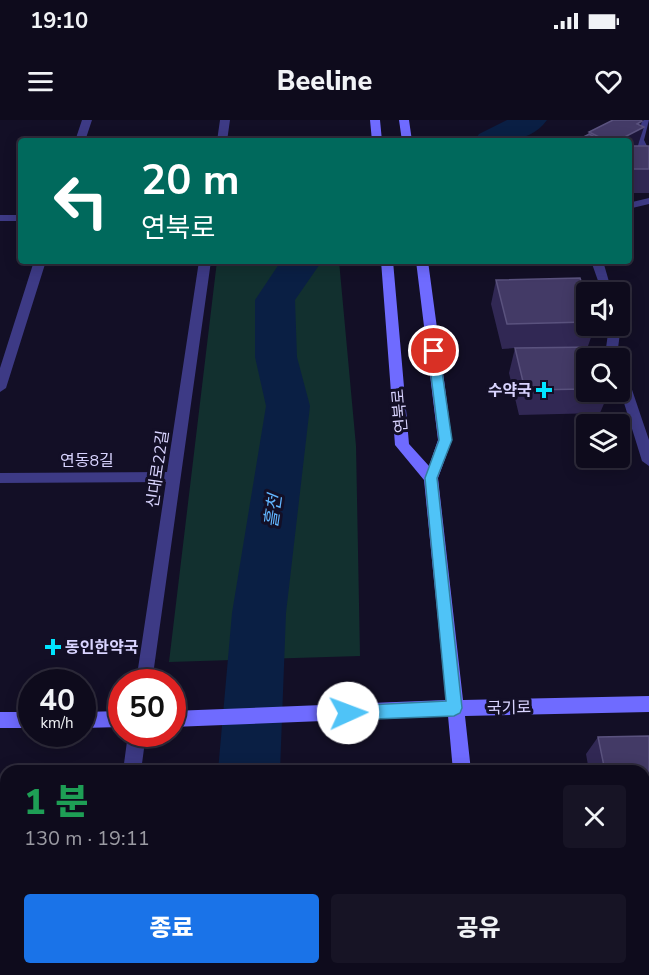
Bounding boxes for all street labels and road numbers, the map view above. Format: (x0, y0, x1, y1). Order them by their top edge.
street label: 연북로 (387, 388, 413, 434)
street label: 신대로22길 (142, 429, 174, 509)
street label: 연동8길 (60, 450, 114, 472)
street label: 국기로 (487, 697, 532, 719)

